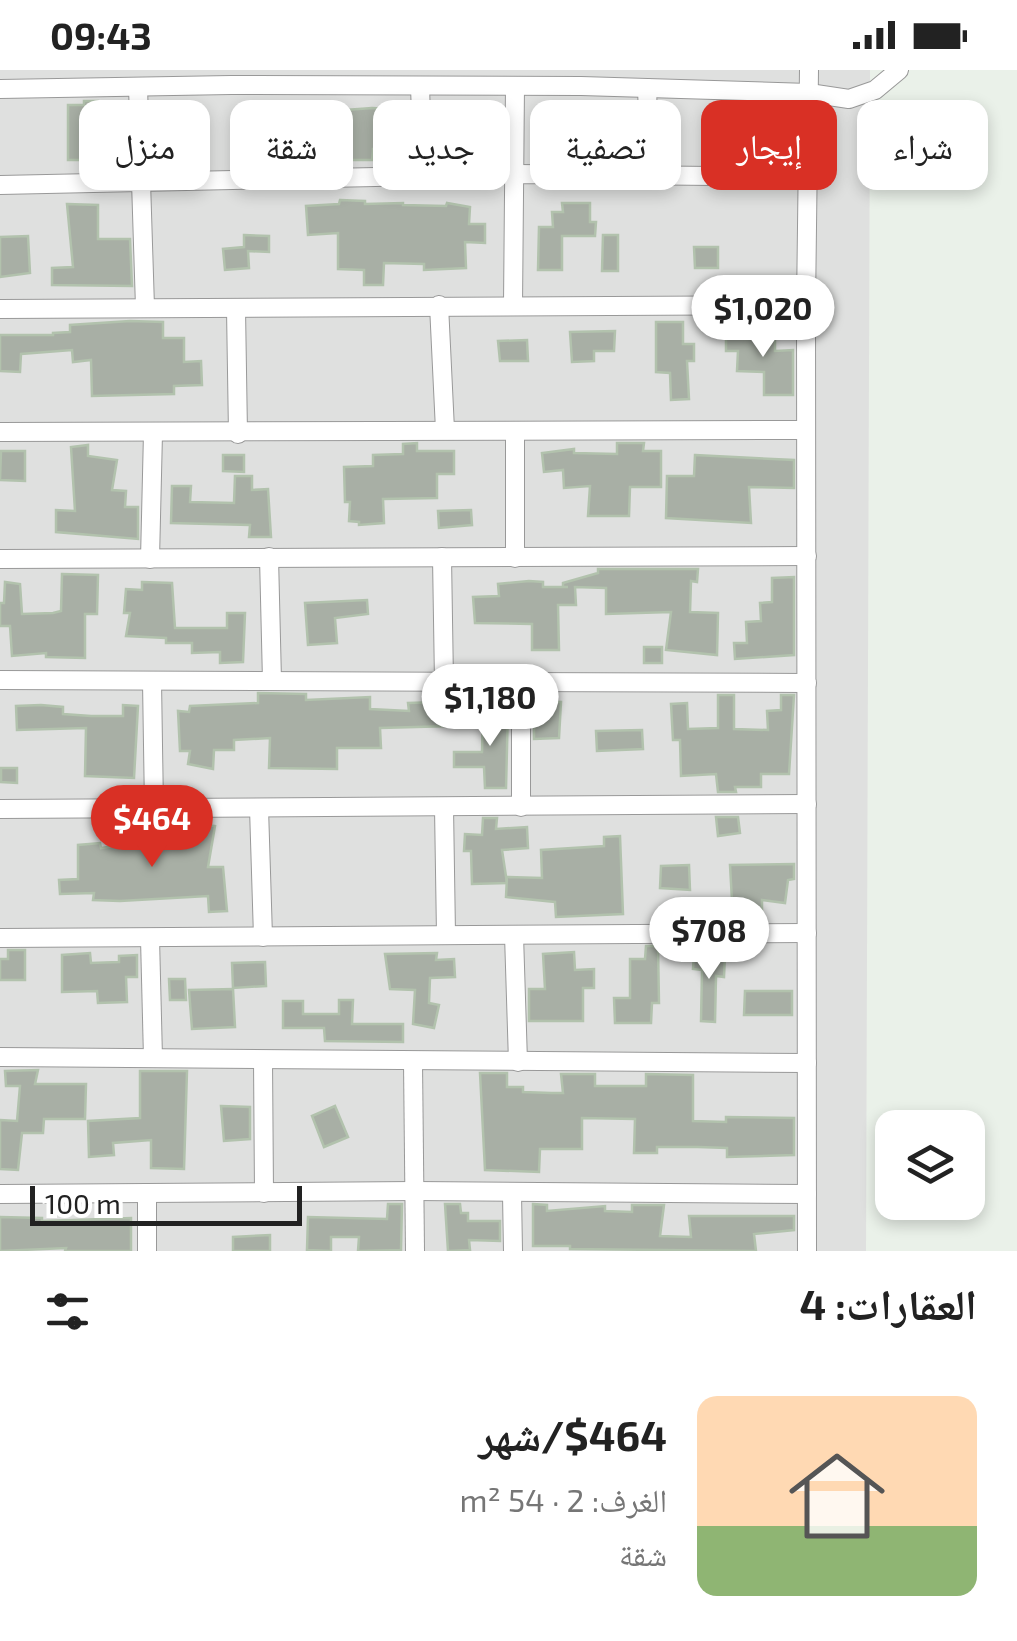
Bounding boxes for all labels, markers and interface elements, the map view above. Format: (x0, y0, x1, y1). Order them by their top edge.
text: 09:43 (50, 12, 152, 58)
chip: منزل (79, 100, 210, 190)
chip: شقة (230, 100, 353, 190)
chip: جديد (373, 100, 510, 190)
chip: تصفية (530, 100, 681, 190)
chip: إيجار (701, 100, 837, 190)
chip: شراء (857, 100, 988, 190)
pin: $1,020 (682, 275, 844, 360)
text: $1,020 (713, 288, 813, 326)
pin: $1,180 (409, 664, 571, 749)
text: $1,180 (444, 677, 536, 715)
pin: $464 (93, 785, 211, 870)
text: $464 (113, 798, 191, 836)
pin: $708 (650, 897, 768, 982)
text: $708 (671, 910, 747, 948)
map controls (875, 1110, 985, 1220)
button: layers (875, 1110, 985, 1220)
scale bar (30, 1181, 302, 1226)
text: 100 m (45, 1186, 121, 1220)
text: العقارات: 4 (799, 1278, 977, 1328)
icon: filters (40, 1284, 95, 1339)
text: $464/شهر (478, 1409, 667, 1459)
icon: home (777, 1436, 897, 1556)
text: الغرف: 2 · 54 m² (460, 1480, 667, 1518)
text: شقة (619, 1534, 667, 1572)

